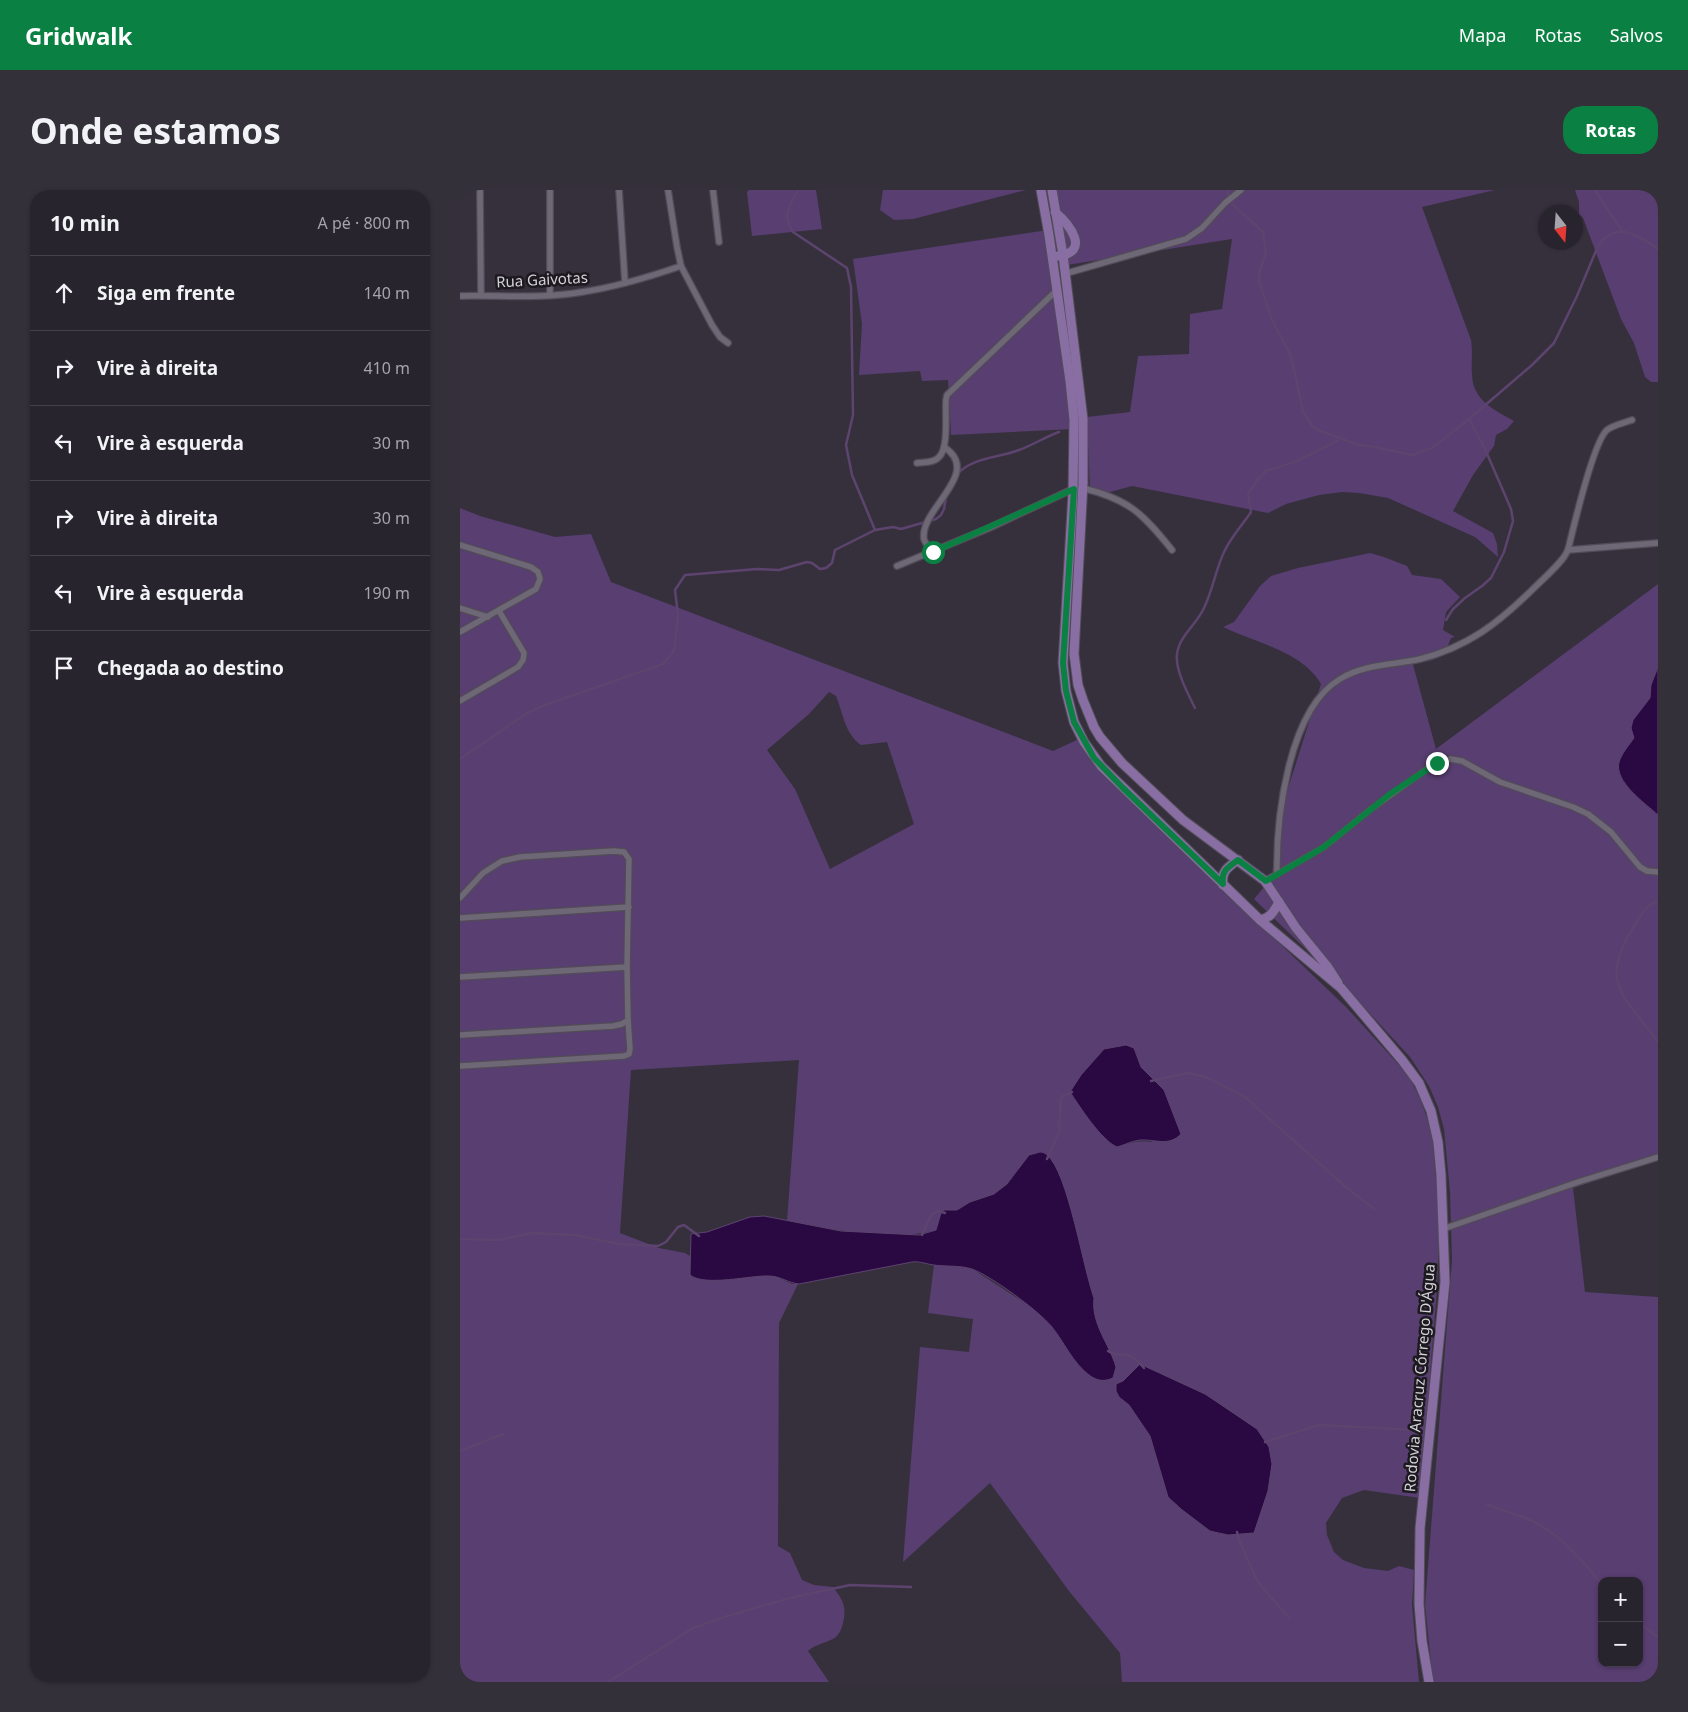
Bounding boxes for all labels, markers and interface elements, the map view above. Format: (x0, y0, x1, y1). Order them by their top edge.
text: Gridwalk (25, 19, 132, 52)
text: Mapa (1459, 23, 1506, 47)
text: Rotas (1534, 23, 1582, 47)
text: Salvos (1610, 23, 1663, 47)
button: Rotas (1563, 106, 1658, 154)
text: Onde estamos (30, 107, 281, 154)
north arrow (1538, 205, 1583, 250)
text: 10 min (50, 209, 120, 237)
text: A pé · 800 m (318, 212, 410, 234)
street label: Rua Gaivotas (496, 267, 588, 291)
icon: ahead (50, 279, 78, 307)
text: Siga em frente (97, 280, 235, 306)
text: 140 m (363, 282, 410, 304)
icon: right (50, 354, 78, 382)
text: Vire à direita (97, 355, 218, 381)
text: 410 m (363, 357, 410, 379)
icon: left (50, 429, 78, 457)
text: Vire à esquerda (97, 430, 244, 456)
text: 30 m (373, 432, 410, 454)
icon: right (50, 504, 78, 532)
text: Vire à direita (97, 505, 218, 531)
text: 30 m (373, 507, 410, 529)
route start (922, 541, 945, 564)
icon: left (50, 579, 78, 607)
text: Vire à esquerda (97, 580, 244, 606)
text: 190 m (363, 582, 410, 604)
icon: arrive (50, 654, 78, 682)
text: Chegada ao destino (97, 655, 284, 681)
route end (1426, 752, 1449, 775)
street label: Rodovia Aracruz Córrego D'Água (1399, 1263, 1439, 1493)
map controls (1598, 1577, 1643, 1667)
button: + (1598, 1577, 1643, 1622)
button: − (1598, 1622, 1643, 1667)

